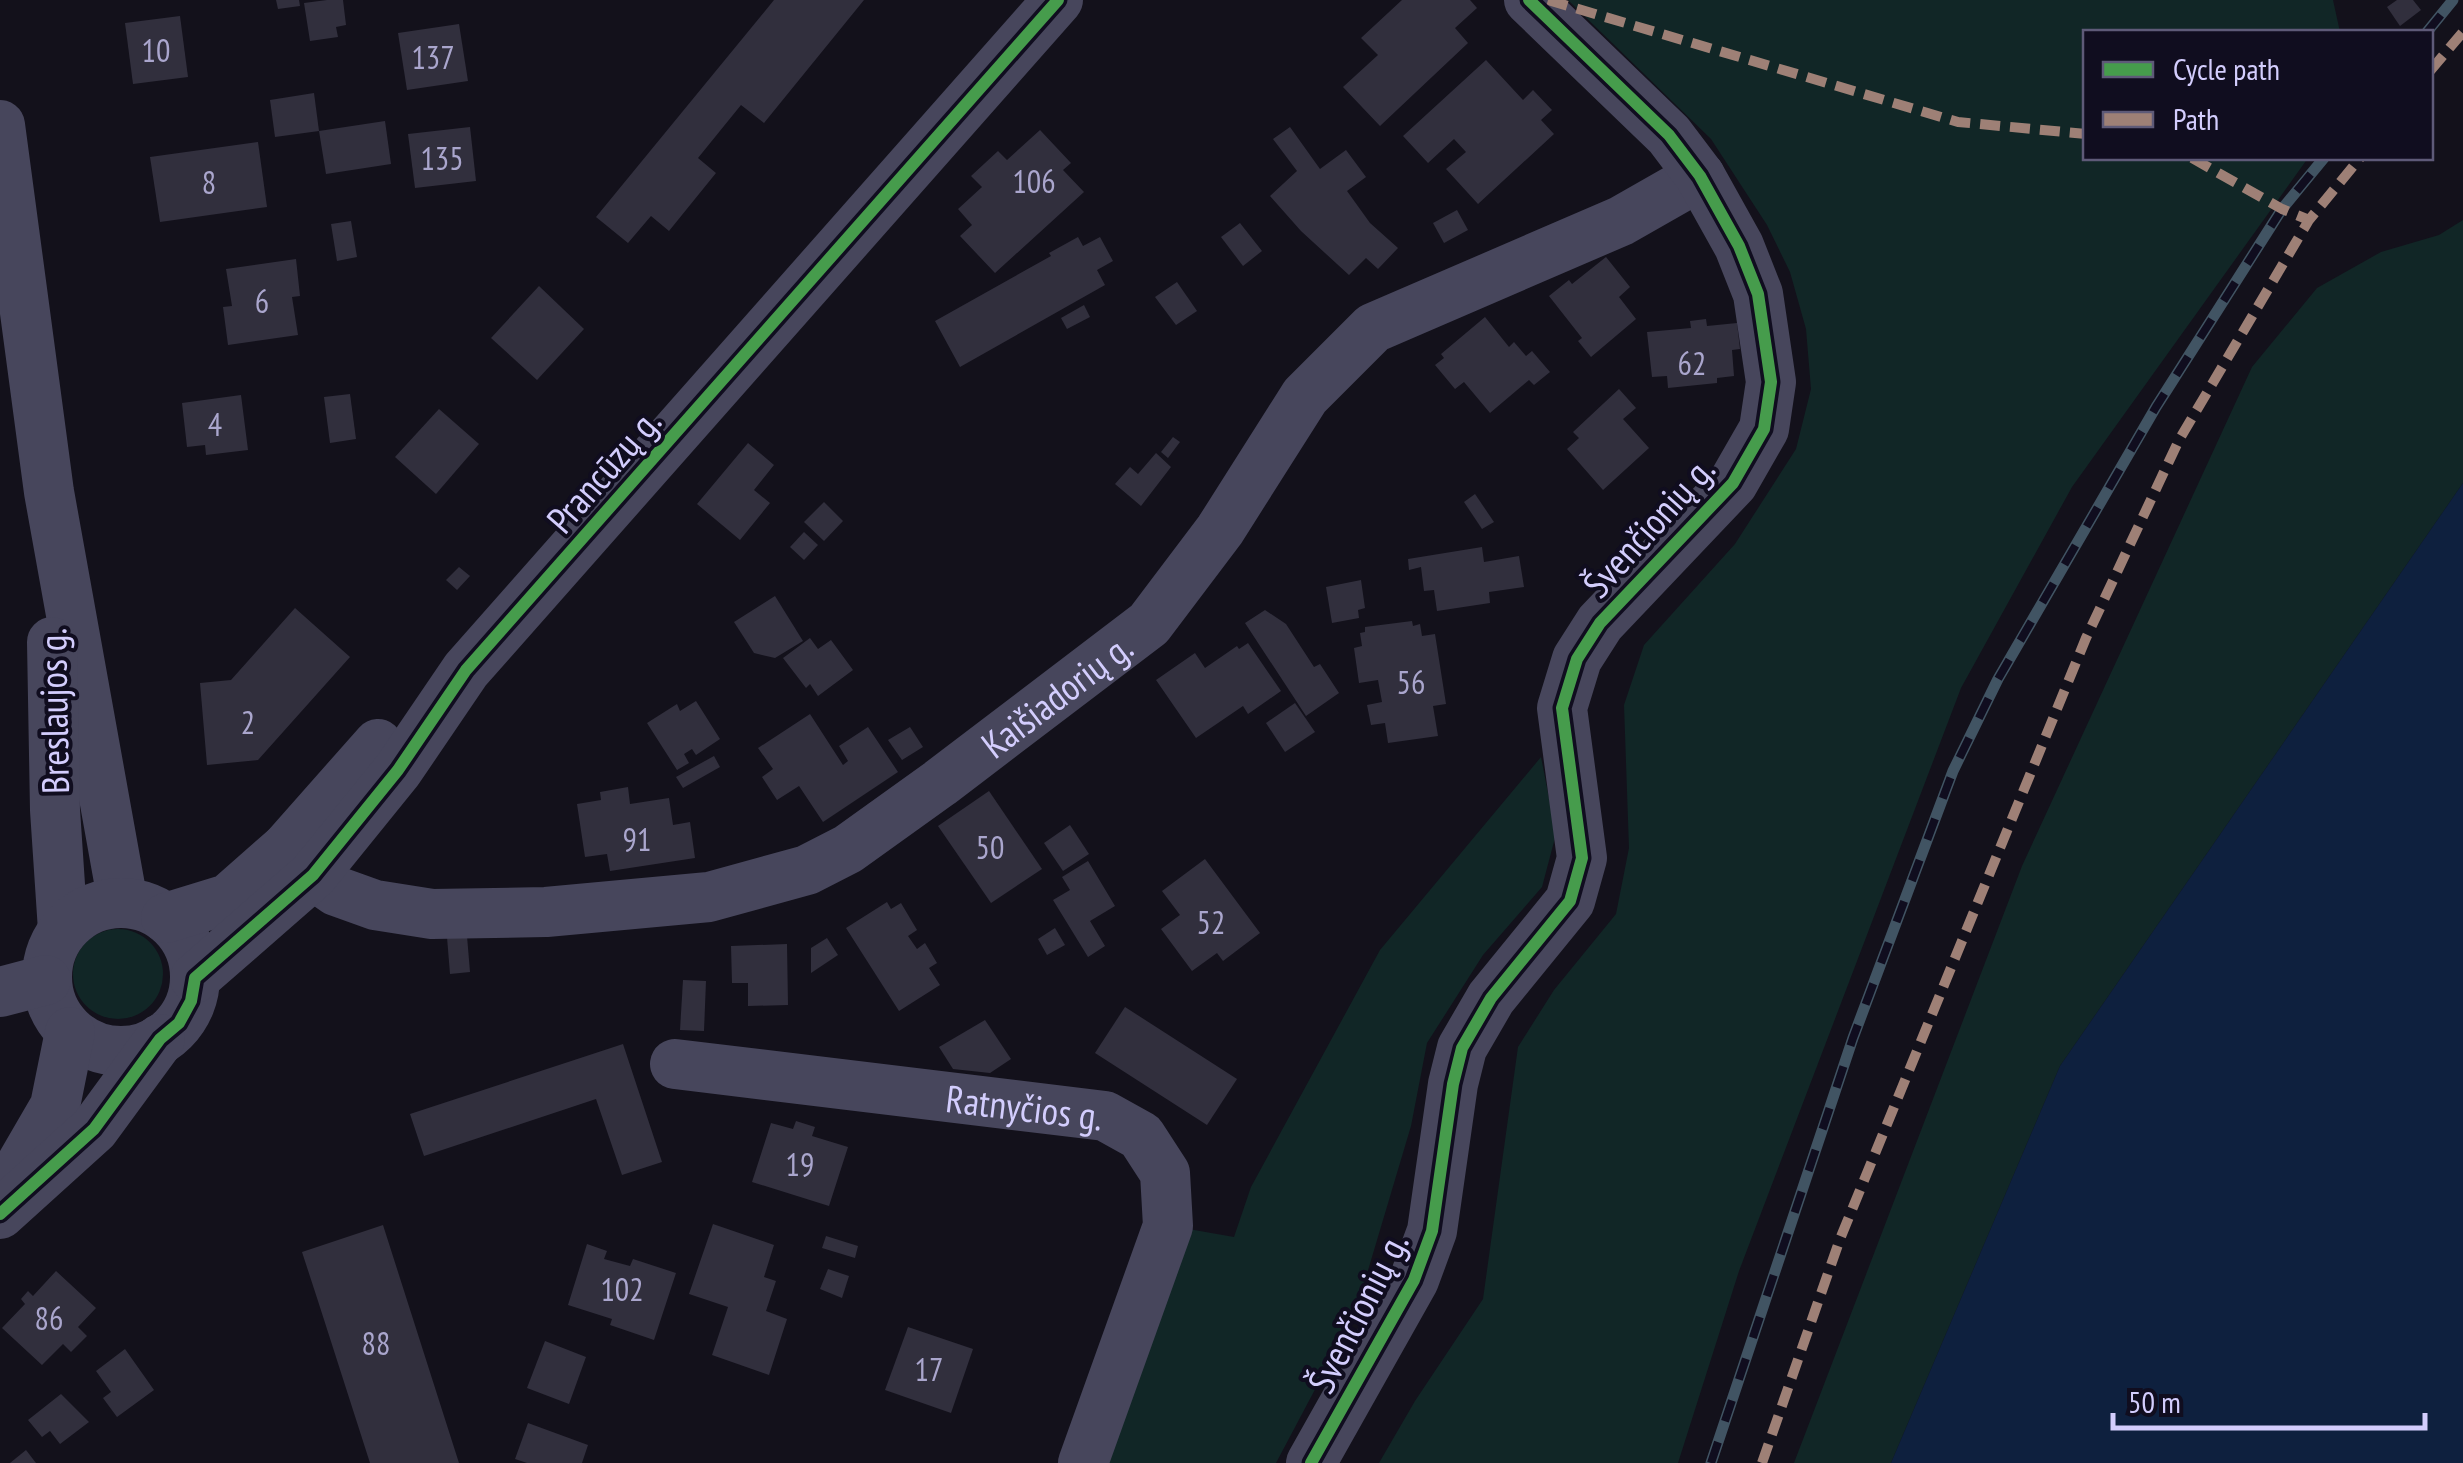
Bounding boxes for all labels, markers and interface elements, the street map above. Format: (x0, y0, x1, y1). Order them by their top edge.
house number: 10 (142, 29, 170, 71)
legend (2083, 30, 2433, 160)
house number: 137 (411, 36, 455, 78)
text: Cycle path (2173, 49, 2280, 88)
text: Path (2173, 99, 2219, 138)
house number: 135 (420, 137, 464, 179)
house number: 106 (1012, 160, 1056, 202)
house number: 8 (202, 161, 216, 203)
house number: 6 (255, 280, 269, 322)
house number: 62 (1678, 342, 1706, 384)
street label: Prancūzų g. (535, 397, 671, 543)
house number: 4 (208, 403, 222, 445)
street label: Švenčionių g. (1572, 445, 1724, 607)
street label: Kaišiadorių g. (971, 622, 1141, 768)
street label: Breslaujos g. (27, 628, 79, 794)
house number: 56 (1397, 661, 1425, 703)
house number: 2 (241, 701, 255, 743)
house number: 91 (623, 818, 651, 860)
house number: 50 (976, 826, 1004, 868)
house number: 52 (1197, 901, 1225, 943)
street label: Ratnyčios g. (943, 1073, 1105, 1140)
house number: 19 (786, 1143, 814, 1185)
street label: Švenčionių g. (1296, 1223, 1418, 1401)
house number: 102 (600, 1268, 644, 1310)
house number: 86 (35, 1297, 63, 1339)
house number: 88 (362, 1322, 390, 1364)
house number: 17 (915, 1348, 943, 1390)
scale bar (2113, 1368, 2426, 1430)
text: 50 m (2128, 1382, 2181, 1421)

